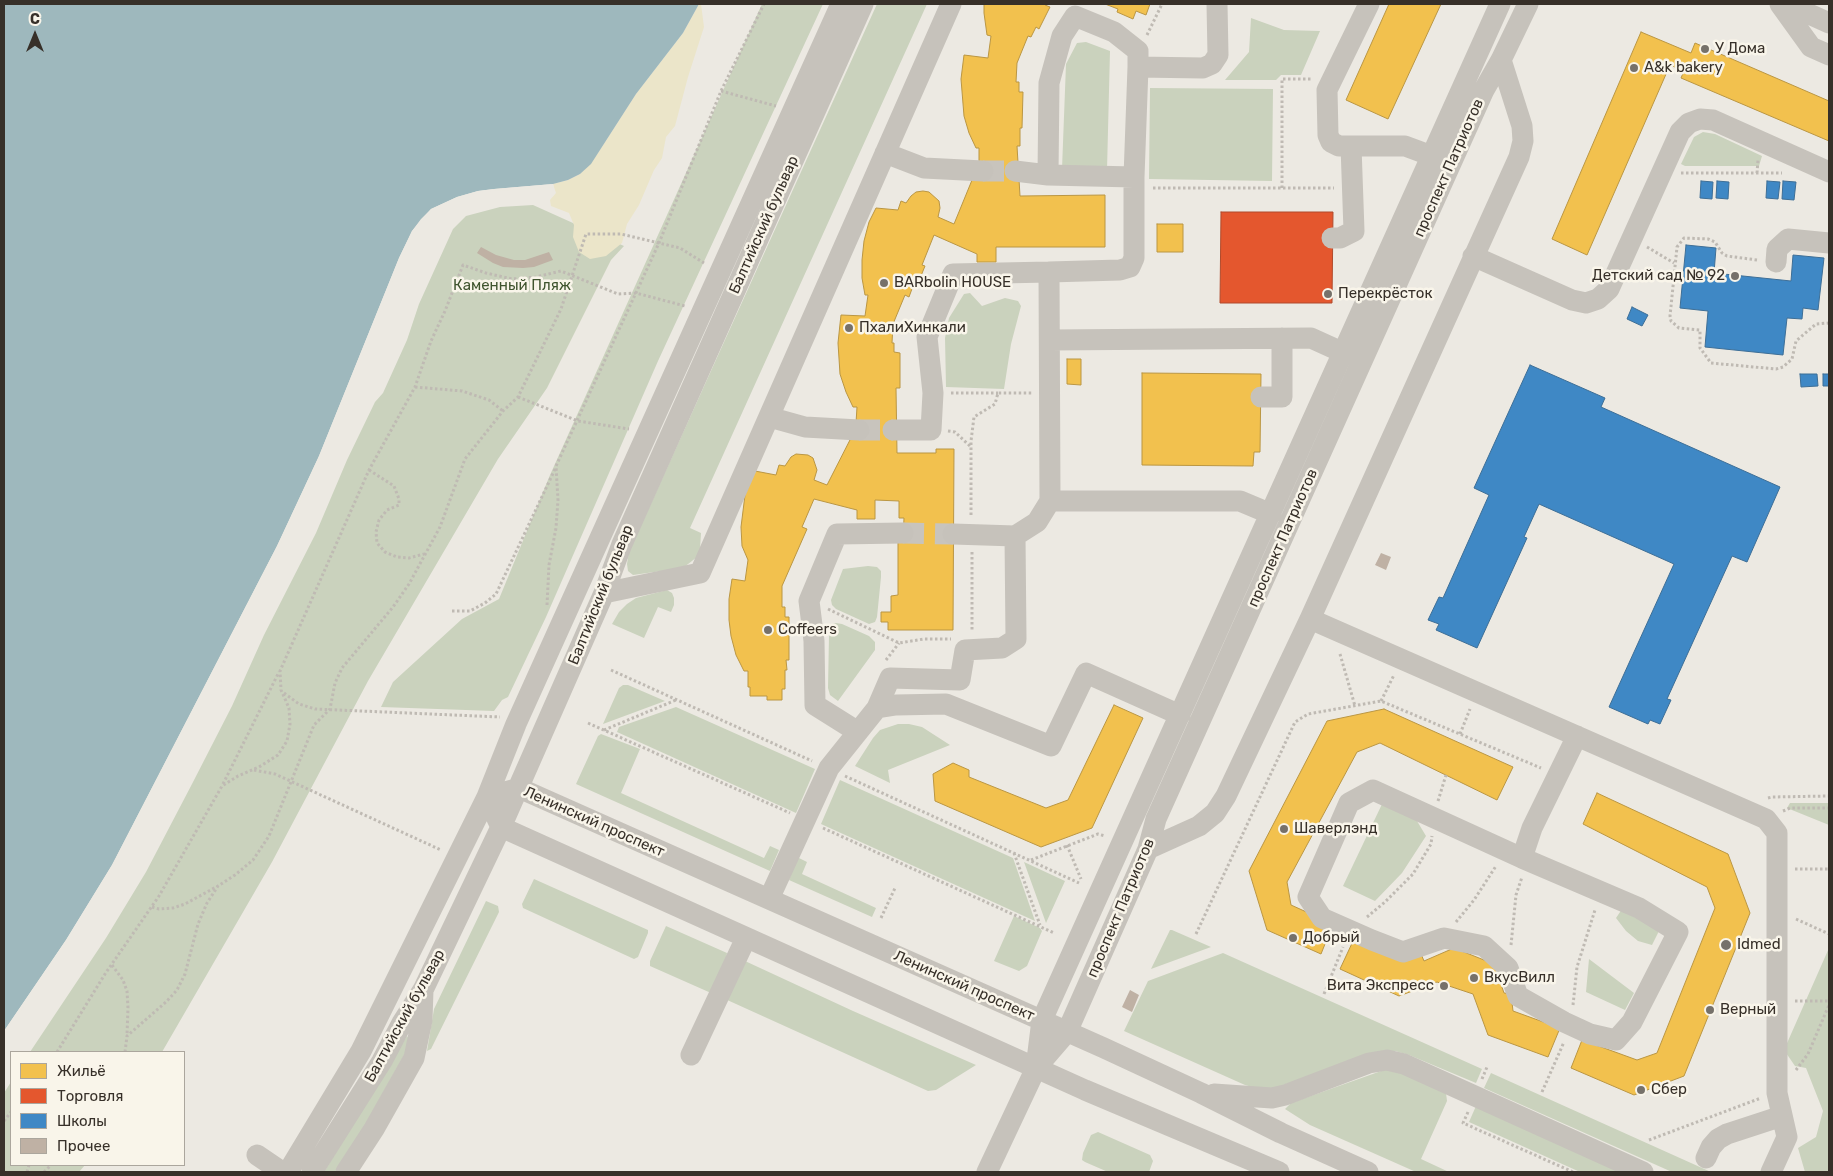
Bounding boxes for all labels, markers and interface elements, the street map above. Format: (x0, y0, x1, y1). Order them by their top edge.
north arrow (10, 10, 60, 60)
text: С (30, 11, 40, 28)
place label: У Дома (1715, 40, 1765, 58)
marker: У Дома (1699, 43, 1711, 55)
place label: A&k bakery (1644, 59, 1723, 77)
marker: A&k bakery (1628, 62, 1640, 74)
street label: проспект Патриотов (1410, 96, 1488, 240)
street label: Балтийский бульвар (725, 153, 803, 297)
place label: Детский сад № 92 (1592, 267, 1725, 285)
marker: Детский сад № 92 (1729, 270, 1741, 282)
place label: BARbolin HOUSE (894, 274, 1011, 292)
park label: Каменный Пляж (453, 277, 571, 295)
marker: BARbolin HOUSE (878, 277, 890, 289)
place label: Перекрёсток (1338, 285, 1432, 303)
marker: Перекрёсток (1322, 288, 1334, 300)
place label: ПхалиХинкали (859, 319, 966, 337)
marker: ПхалиХинкали (843, 322, 855, 334)
street label: проспект Патриотов (1244, 466, 1322, 610)
street label: Балтийский бульвар (565, 522, 637, 668)
place label: Coffeers (778, 621, 837, 639)
marker: Coffeers (762, 624, 774, 636)
street label: Ленинский проспект (521, 783, 667, 861)
place label: Шаверлэнд (1294, 820, 1377, 838)
marker: Шаверлэнд (1278, 823, 1290, 835)
street label: проспект Патриотов (1084, 836, 1158, 980)
place label: Добрый (1303, 929, 1360, 947)
marker: Добрый (1287, 932, 1299, 944)
place label: Idmed (1737, 936, 1781, 954)
marker: Idmed (1719, 938, 1733, 952)
street label: Балтийский бульвар (361, 946, 449, 1086)
street label: Ленинский проспект (891, 947, 1037, 1025)
place label: ВкусВилл (1484, 969, 1555, 987)
marker: ВкусВилл (1468, 972, 1480, 984)
place label: Вита Экспресс (1327, 977, 1434, 995)
marker: Вита Экспресс (1438, 980, 1450, 992)
place label: Верный (1720, 1001, 1776, 1019)
marker: Верный (1704, 1004, 1716, 1016)
legend (10, 1051, 185, 1166)
text: Жильё (57, 1062, 106, 1080)
place label: Сбер (1651, 1081, 1687, 1099)
marker: Сбер (1635, 1084, 1647, 1096)
text: Торговля (57, 1087, 123, 1105)
text: Школы (57, 1112, 107, 1130)
text: Прочее (57, 1137, 110, 1155)

